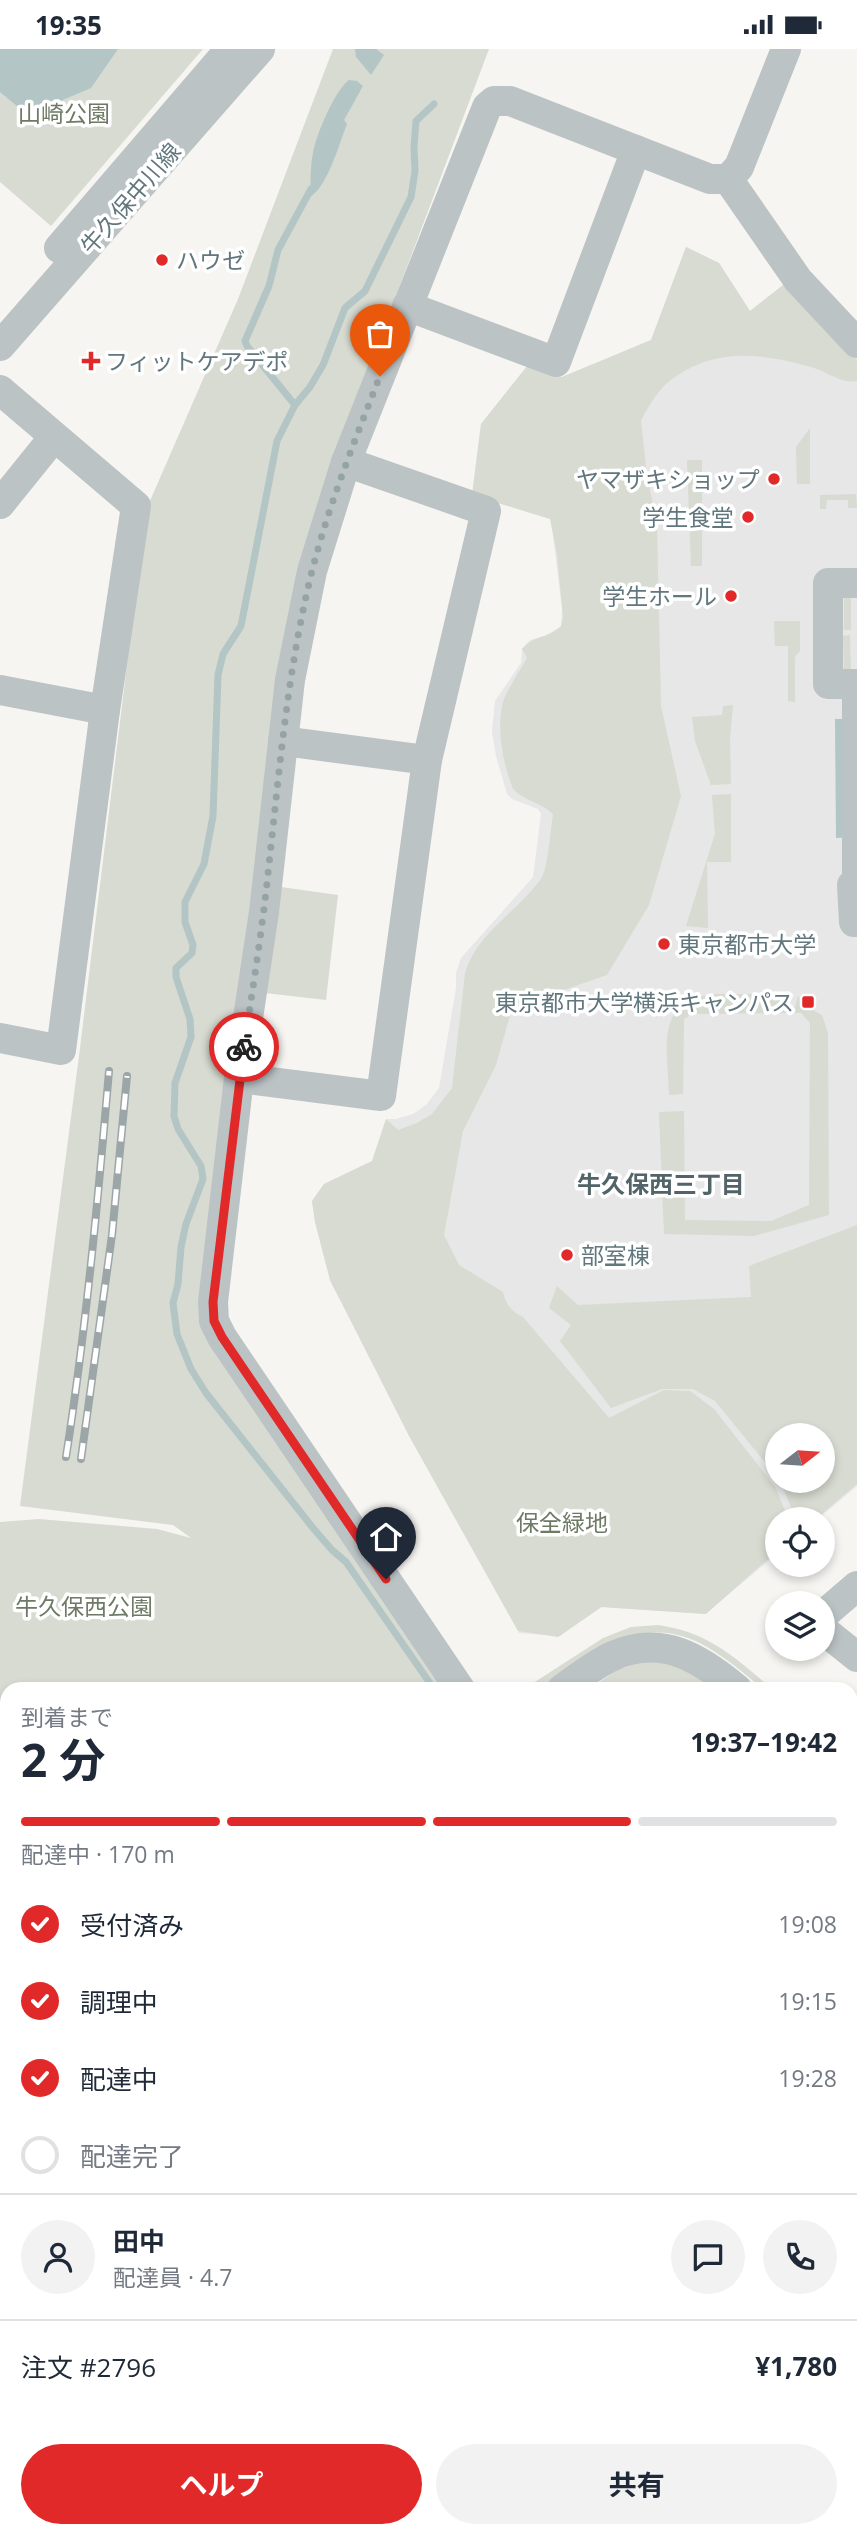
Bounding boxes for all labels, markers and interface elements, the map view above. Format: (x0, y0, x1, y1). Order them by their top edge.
text: 19:35 (35, 7, 102, 43)
park label: 山崎公園 (18, 97, 110, 129)
street label: 牛久保中川線 (73, 135, 187, 261)
place label: ハウゼ (176, 244, 245, 276)
marker: ハウゼ (154, 252, 170, 268)
pin (350, 304, 410, 376)
icon: bag (361, 315, 399, 353)
place label: フィットケアデポ (105, 345, 289, 377)
marker: フィットケアデポ (83, 353, 99, 369)
place label: ヤマザキショップ (576, 463, 760, 495)
marker: ヤマザキショップ (766, 471, 782, 487)
place label: 学生食堂 (642, 501, 734, 533)
marker: 学生食堂 (740, 509, 756, 525)
place label: 学生ホール (602, 580, 717, 612)
marker: 学生ホール (723, 588, 739, 604)
place label: 東京都市大学 (678, 928, 816, 960)
marker: 東京都市大学 (656, 936, 672, 952)
place label: 東京都市大学横浜キャンパス (495, 986, 794, 1018)
marker: 東京都市大学横浜キャンパス (800, 994, 816, 1010)
courier (209, 1012, 279, 1082)
icon: bike (225, 1028, 263, 1066)
district label: 牛久保西三丁目 (577, 1167, 745, 1200)
place label: 部室棟 (581, 1239, 650, 1271)
marker: 部室棟 (559, 1247, 575, 1263)
north arrow (765, 1423, 835, 1493)
map controls (765, 1423, 835, 1661)
park label: 保全緑地 (516, 1506, 608, 1538)
pin (356, 1507, 416, 1579)
button: locate (765, 1507, 835, 1577)
icon: home (367, 1518, 405, 1556)
park label: 牛久保西公園 (15, 1590, 153, 1622)
button: layers (765, 1591, 835, 1661)
text: 到着まで (21, 1701, 113, 1733)
text: 19:37–19:42 (690, 1724, 837, 1760)
text: 2 分 (21, 1728, 105, 1790)
text: 配達中 · 170 m (21, 1838, 175, 1870)
icon: check (21, 1905, 59, 1943)
text: 受付済み (80, 1907, 184, 1943)
text: 19:08 (778, 1908, 837, 1940)
icon: check (21, 1982, 59, 2020)
text: 調理中 (80, 1984, 158, 2020)
text: 19:15 (778, 1985, 837, 2017)
icon: check (21, 2059, 59, 2097)
text: 配達中 (80, 2061, 158, 2097)
text: 19:28 (778, 2062, 837, 2094)
text: 配達完了 (80, 2138, 184, 2174)
button: person (21, 2220, 95, 2294)
button: chat (671, 2220, 745, 2294)
button: phone (763, 2220, 837, 2294)
text: 田中 (113, 2223, 165, 2259)
text: 配達員 · 4.7 (113, 2261, 232, 2293)
text: ¥1,780 (755, 2348, 837, 2384)
text: 注文 #2796 (21, 2349, 156, 2385)
button: ヘルプ (21, 2444, 422, 2524)
button: 共有 (436, 2444, 837, 2524)

